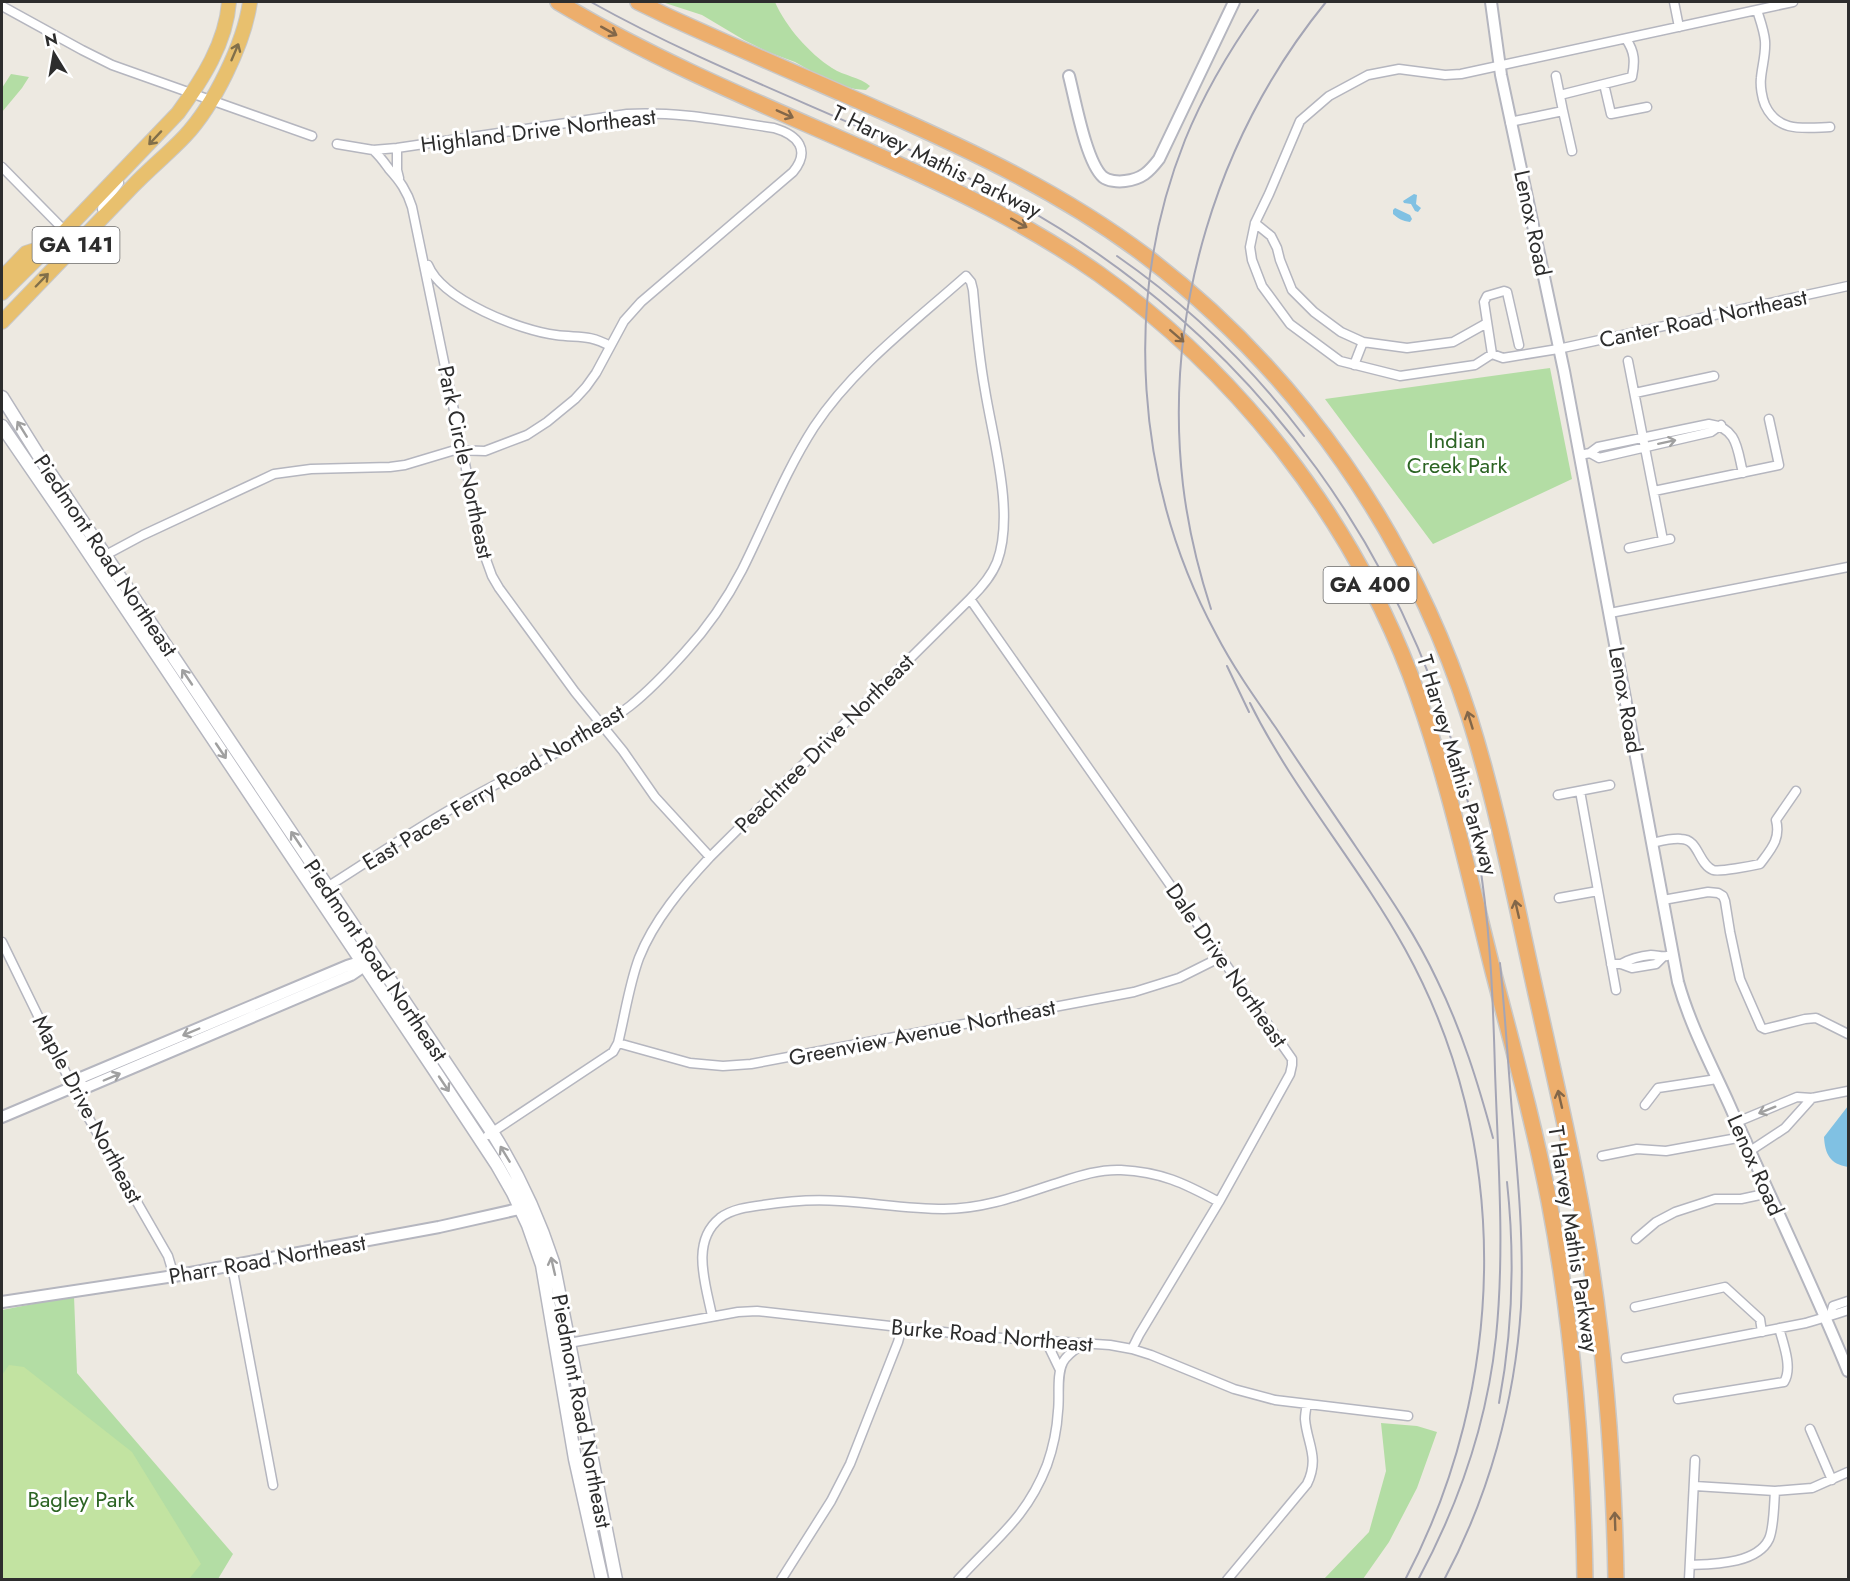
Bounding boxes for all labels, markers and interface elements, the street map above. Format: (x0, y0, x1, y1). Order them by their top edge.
north arrow (24, 24, 84, 84)
one-way arrow (599, 26, 617, 37)
text: N (43, 27, 60, 52)
one-way arrow (230, 44, 241, 62)
street label: T Harvey Mathis Parkway (827, 96, 1047, 226)
street label: Highland Drive Northeast (418, 100, 658, 160)
one-way arrow (775, 109, 793, 120)
one-way arrow (148, 130, 162, 145)
street label: Lenox Road (1506, 167, 1560, 279)
one-way arrow (1009, 218, 1027, 229)
road number: GA 141 (32, 227, 119, 263)
one-way arrow (35, 273, 49, 288)
street label: Canter Road Northeast (1596, 280, 1810, 356)
one-way arrow (1168, 329, 1184, 343)
street label: Park Circle Northeast (430, 362, 502, 562)
one-way arrow (16, 421, 28, 438)
park label: Indian Creek Park (1407, 424, 1508, 481)
one-way arrow (1657, 436, 1676, 447)
street label: Piedmont Road Northeast (26, 447, 186, 663)
road number: GA 400 (1324, 567, 1416, 603)
street label: Lenox Road (1601, 644, 1651, 756)
street label: Peachtree Drive Northeast (727, 646, 921, 840)
street label: T Harvey Mathis Parkway (1409, 651, 1507, 879)
one-way arrow (181, 669, 194, 686)
street label: East Paces Ferry Road Northeast (356, 696, 630, 878)
one-way arrow (1464, 711, 1475, 730)
one-way arrow (215, 743, 227, 759)
one-way arrow (290, 832, 302, 848)
street label: Piedmont Road Northeast (296, 852, 456, 1068)
street label: Dale Drive Northeast (1158, 877, 1296, 1054)
one-way arrow (1510, 900, 1522, 919)
street label: Greenview Avenue Northeast (786, 990, 1059, 1074)
street label: Maple Drive Northeast (25, 1009, 152, 1209)
one-way arrow (182, 1027, 200, 1038)
one-way arrow (102, 1071, 120, 1082)
one-way arrow (438, 1076, 450, 1092)
one-way arrow (1553, 1090, 1565, 1109)
one-way arrow (1758, 1105, 1777, 1116)
street label: Lenox Road (1719, 1109, 1793, 1221)
street label: T Harvey Mathis Parkway (1540, 1123, 1608, 1355)
one-way arrow (499, 1146, 511, 1163)
street label: Pharr Road Northeast (166, 1226, 369, 1292)
one-way arrow (547, 1256, 558, 1276)
street label: Piedmont Road Northeast (544, 1291, 621, 1531)
street label: Burke Road Northeast (890, 1310, 1095, 1360)
park label: Bagley Park (28, 1483, 135, 1515)
one-way arrow (1609, 1512, 1620, 1532)

